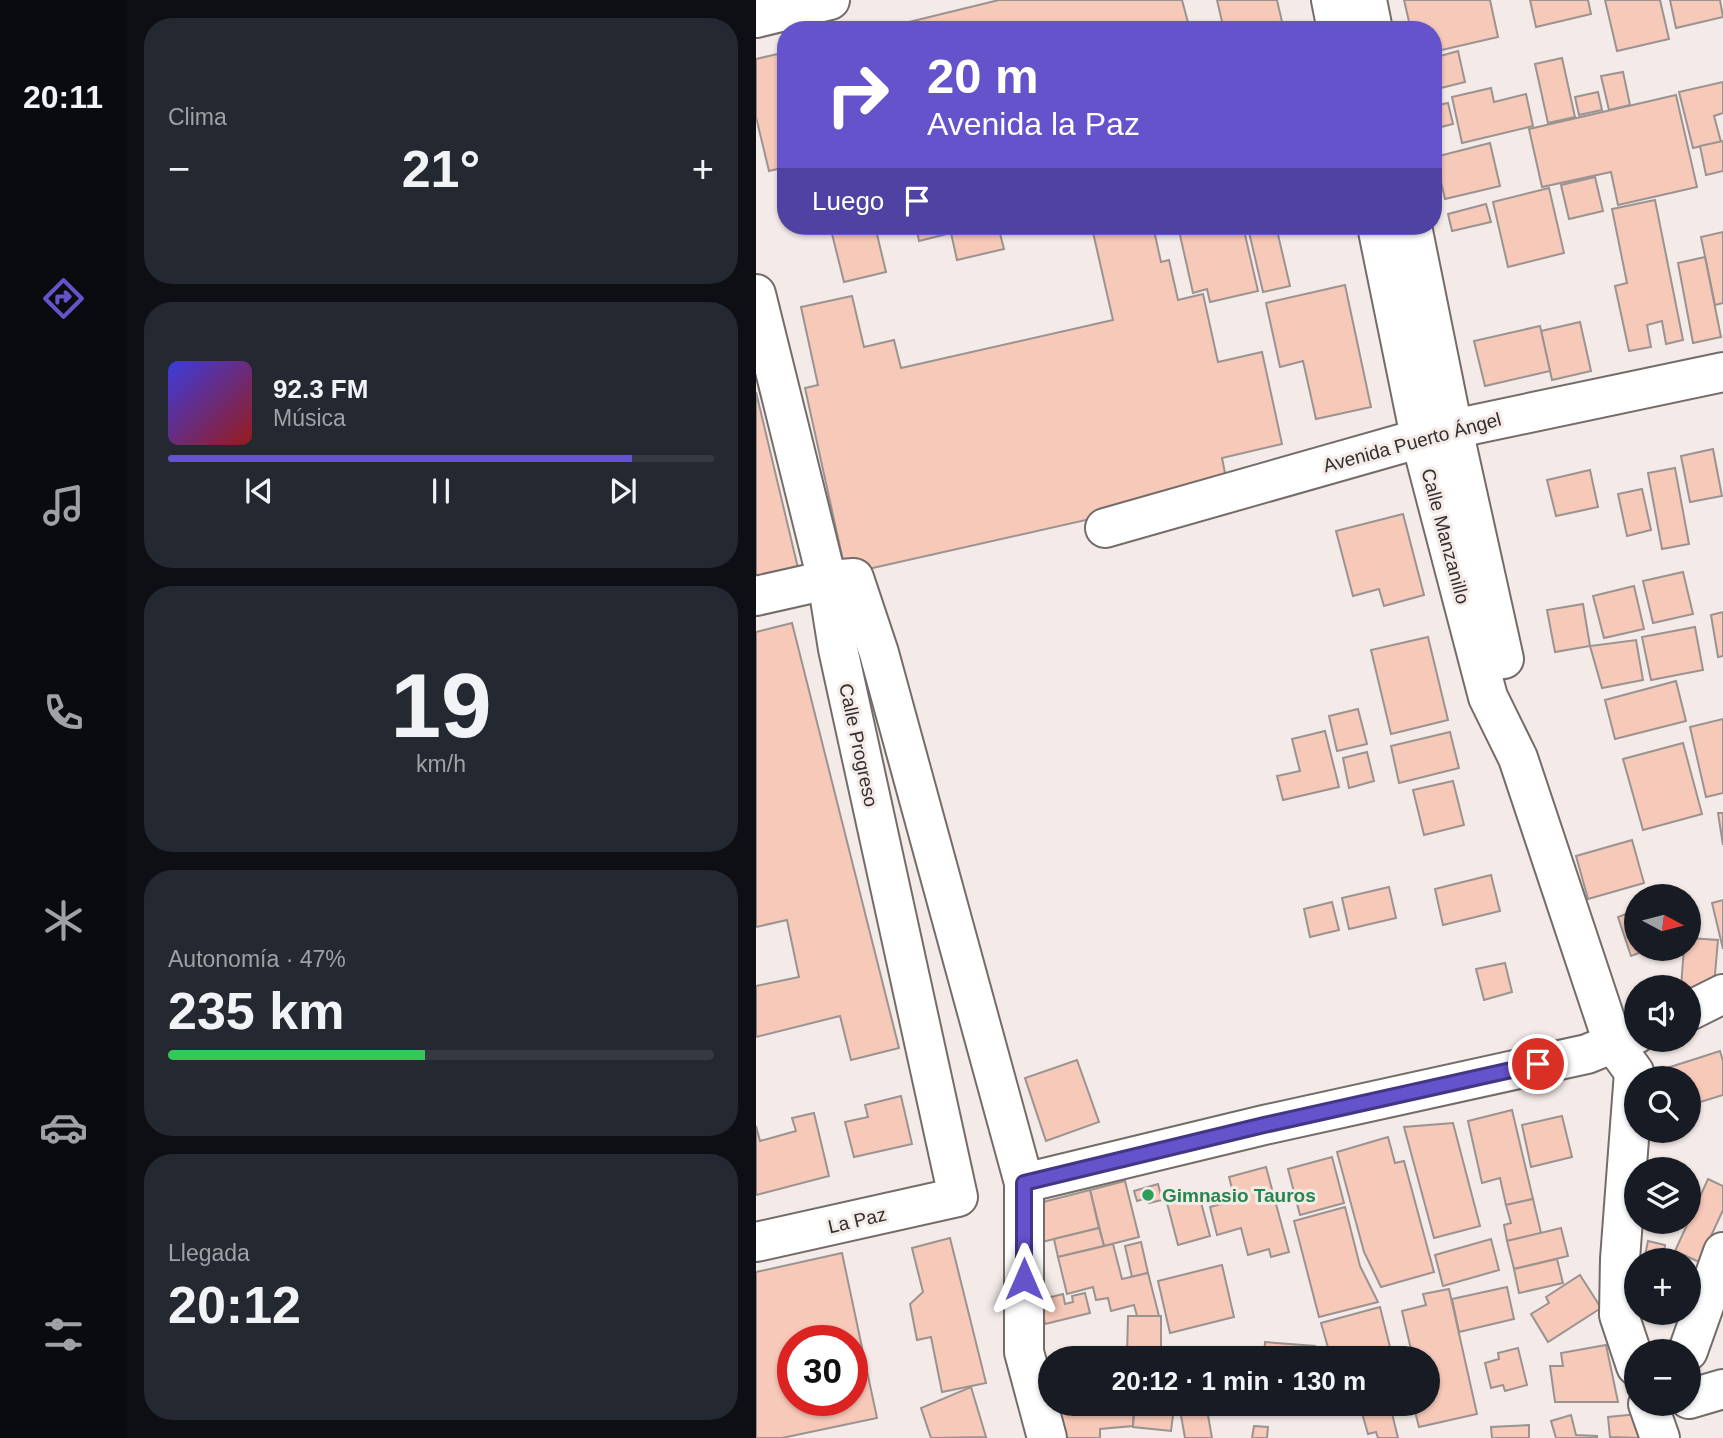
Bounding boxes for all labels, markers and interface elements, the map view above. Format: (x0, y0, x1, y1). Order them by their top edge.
icon: right (812, 49, 903, 140)
text: 20 m (927, 49, 1039, 103)
text: 20:11 (23, 79, 103, 115)
text: Clima (168, 104, 227, 130)
text: Avenida la Paz (927, 106, 1140, 142)
text: 21° (402, 140, 480, 198)
text: − (168, 148, 190, 190)
text: + (692, 148, 714, 190)
icon: arrive (898, 182, 936, 220)
text: Luego (812, 186, 884, 216)
icon: directions (39, 274, 88, 323)
text: 92.3 FM (273, 374, 368, 404)
text: Música (273, 405, 346, 431)
street label: Avenida Puerto Ángel (1321, 409, 1503, 476)
street label: Calle Manzanillo (1417, 466, 1474, 606)
icon: previous (240, 472, 278, 510)
icon: pause (422, 472, 460, 510)
icon: next (604, 472, 642, 510)
icon: music (39, 481, 88, 530)
text: 19 (390, 655, 492, 756)
street label: Calle Progreso (835, 681, 882, 809)
icon: phone (39, 688, 88, 737)
text: km/h (416, 751, 466, 777)
north arrow (1624, 884, 1701, 961)
map controls (1624, 884, 1701, 1416)
icon: climate (39, 896, 88, 945)
text: Autonomía · 47% (168, 946, 346, 972)
button: sound (1624, 975, 1701, 1052)
text: 235 km (168, 982, 344, 1040)
pin (1508, 1034, 1568, 1094)
icon: arrive (1519, 1045, 1557, 1083)
button: search (1624, 1066, 1701, 1143)
icon: car (39, 1103, 88, 1152)
button: layers (1624, 1157, 1701, 1234)
place label: Gimnasio Tauros (1162, 1185, 1316, 1206)
marker: Gimnasio Tauros (1140, 1187, 1156, 1203)
street label: La Paz (826, 1204, 888, 1237)
text: Llegada (168, 1240, 250, 1266)
position arrow (987, 1242, 1061, 1316)
button: + (1624, 1248, 1701, 1325)
text: 20:12 (168, 1276, 301, 1334)
icon: filters (39, 1310, 88, 1359)
speed limit sign: 30 (777, 1325, 868, 1416)
button: − (1624, 1339, 1701, 1416)
text: 20:12 · 1 min · 130 m (1112, 1366, 1366, 1396)

